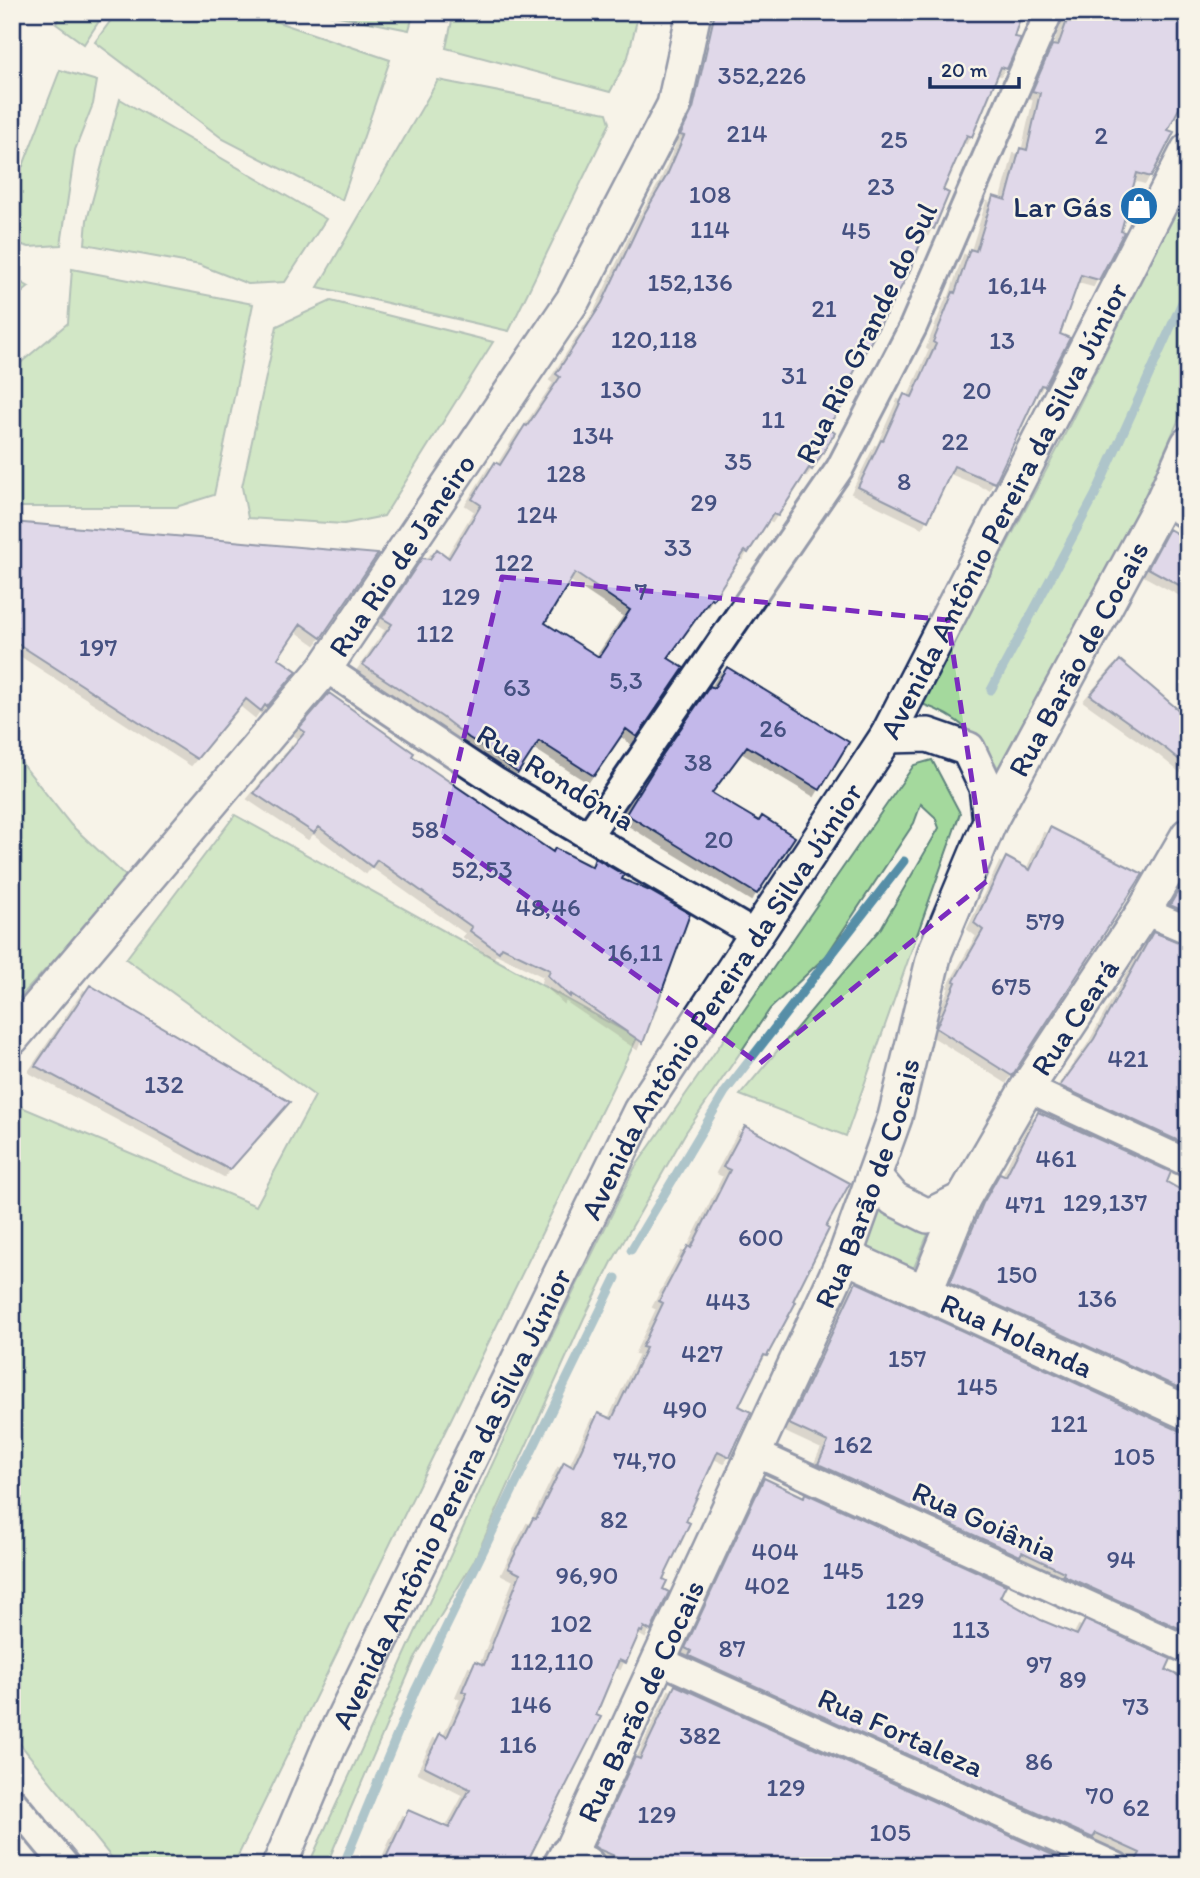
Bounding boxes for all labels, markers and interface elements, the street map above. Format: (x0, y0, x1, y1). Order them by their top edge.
scale bar (930, 46, 1020, 90)
text: 20 m (941, 57, 988, 82)
house number: 352,226 (718, 59, 806, 91)
house number: 214 (726, 117, 768, 149)
house number: 2 (1094, 119, 1108, 151)
house number: 25 (880, 123, 908, 155)
house number: 23 (867, 170, 895, 202)
house number: 108 (689, 178, 731, 210)
shop icon: Lar Gás (1118, 185, 1160, 227)
place label: Lar Gás (1013, 188, 1112, 225)
street label: Rua Rio Grande do Sul (787, 196, 946, 470)
house number: 114 (690, 213, 730, 245)
house number: 45 (841, 214, 871, 246)
house number: 152,136 (647, 266, 733, 298)
house number: 16,14 (987, 269, 1047, 301)
street label: Avenida Antônio Pereira da Silva Júnior (870, 276, 1136, 745)
house number: 21 (811, 292, 837, 324)
house number: 120,118 (611, 323, 697, 355)
house number: 13 (989, 324, 1015, 356)
house number: 31 (781, 359, 807, 391)
house number: 130 (600, 373, 642, 405)
house number: 20 (962, 374, 992, 406)
house number: 11 (761, 403, 785, 435)
house number: 134 (572, 419, 614, 451)
house number: 22 (941, 425, 969, 457)
house number: 35 (724, 445, 752, 477)
street label: Rua Rio de Janeiro (319, 446, 483, 664)
house number: 128 (546, 457, 586, 489)
house number: 8 (897, 465, 911, 497)
house number: 29 (690, 486, 718, 518)
house number: 124 (516, 498, 558, 530)
house number: 33 (664, 531, 692, 563)
street label: Rua Barão de Cocais (999, 534, 1156, 783)
house number: 122 (494, 546, 534, 578)
house number: 7 (635, 575, 648, 607)
house number: 129 (441, 580, 481, 612)
house number: 112 (416, 617, 454, 649)
house number: 197 (79, 631, 117, 663)
house number: 5,3 (609, 664, 643, 696)
house number: 63 (503, 671, 531, 703)
house number: 26 (759, 712, 787, 744)
street label: Rua Rondônia (470, 715, 642, 839)
house number: 38 (684, 746, 712, 778)
street label: Avenida Antônio Pereira da Silva Júnior (571, 775, 870, 1225)
house number: 58 (411, 813, 439, 845)
house number: 20 (704, 823, 734, 855)
house number: 52,53 (451, 853, 513, 885)
house number: 48,46 (515, 891, 581, 923)
house number: 579 (1025, 905, 1065, 937)
house number: 16,11 (607, 936, 663, 968)
street label: Rua Ceará (1022, 951, 1126, 1082)
house number: 675 (991, 970, 1031, 1002)
house number: 421 (1107, 1042, 1149, 1074)
street label: Rua Barão de Cocais (805, 1054, 927, 1314)
house number: 132 (144, 1068, 184, 1100)
house number: 461 (1035, 1142, 1077, 1174)
house number: 129,137 (1063, 1186, 1147, 1218)
house number: 471 (1005, 1188, 1045, 1220)
house number: 600 (738, 1221, 784, 1253)
house number: 150 (996, 1258, 1038, 1290)
street label: Avenida Antônio Pereira da Silva Júnior (322, 1262, 579, 1735)
house number: 136 (1077, 1282, 1117, 1314)
street label: Rua Holanda (935, 1284, 1099, 1386)
house number: 443 (705, 1285, 751, 1317)
house number: 427 (681, 1337, 723, 1369)
house number: 157 (888, 1342, 926, 1374)
house number: 145 (956, 1370, 998, 1402)
house number: 490 (662, 1393, 708, 1425)
house number: 121 (1050, 1407, 1088, 1439)
house number: 162 (833, 1428, 873, 1460)
house number: 105 (1113, 1440, 1155, 1472)
house number: 74,70 (613, 1444, 677, 1476)
street label: Rua Goiânia (906, 1472, 1064, 1570)
house number: 82 (600, 1503, 628, 1535)
house number: 404 (751, 1535, 799, 1567)
house number: 94 (1106, 1543, 1136, 1575)
house number: 145 (822, 1554, 864, 1586)
house number: 96,90 (555, 1559, 619, 1591)
house number: 402 (744, 1569, 790, 1601)
street label: Rua Barão de Cocais (568, 1574, 712, 1828)
house number: 129 (885, 1584, 925, 1616)
house number: 102 (550, 1607, 592, 1639)
house number: 113 (952, 1613, 990, 1645)
house number: 87 (718, 1632, 746, 1664)
house number: 112,110 (510, 1645, 594, 1677)
house number: 97 (1026, 1648, 1052, 1680)
house number: 89 (1059, 1663, 1087, 1695)
street label: Rua Fortaleza (812, 1679, 990, 1785)
house number: 146 (510, 1688, 552, 1720)
house number: 73 (1122, 1690, 1150, 1722)
house number: 382 (679, 1719, 721, 1751)
house number: 116 (499, 1728, 537, 1760)
house number: 86 (1025, 1745, 1053, 1777)
house number: 129 (766, 1771, 806, 1803)
house number: 70 (1086, 1779, 1114, 1811)
house number: 62 (1122, 1791, 1150, 1823)
house number: 129 (637, 1798, 677, 1830)
house number: 105 (869, 1816, 911, 1848)

